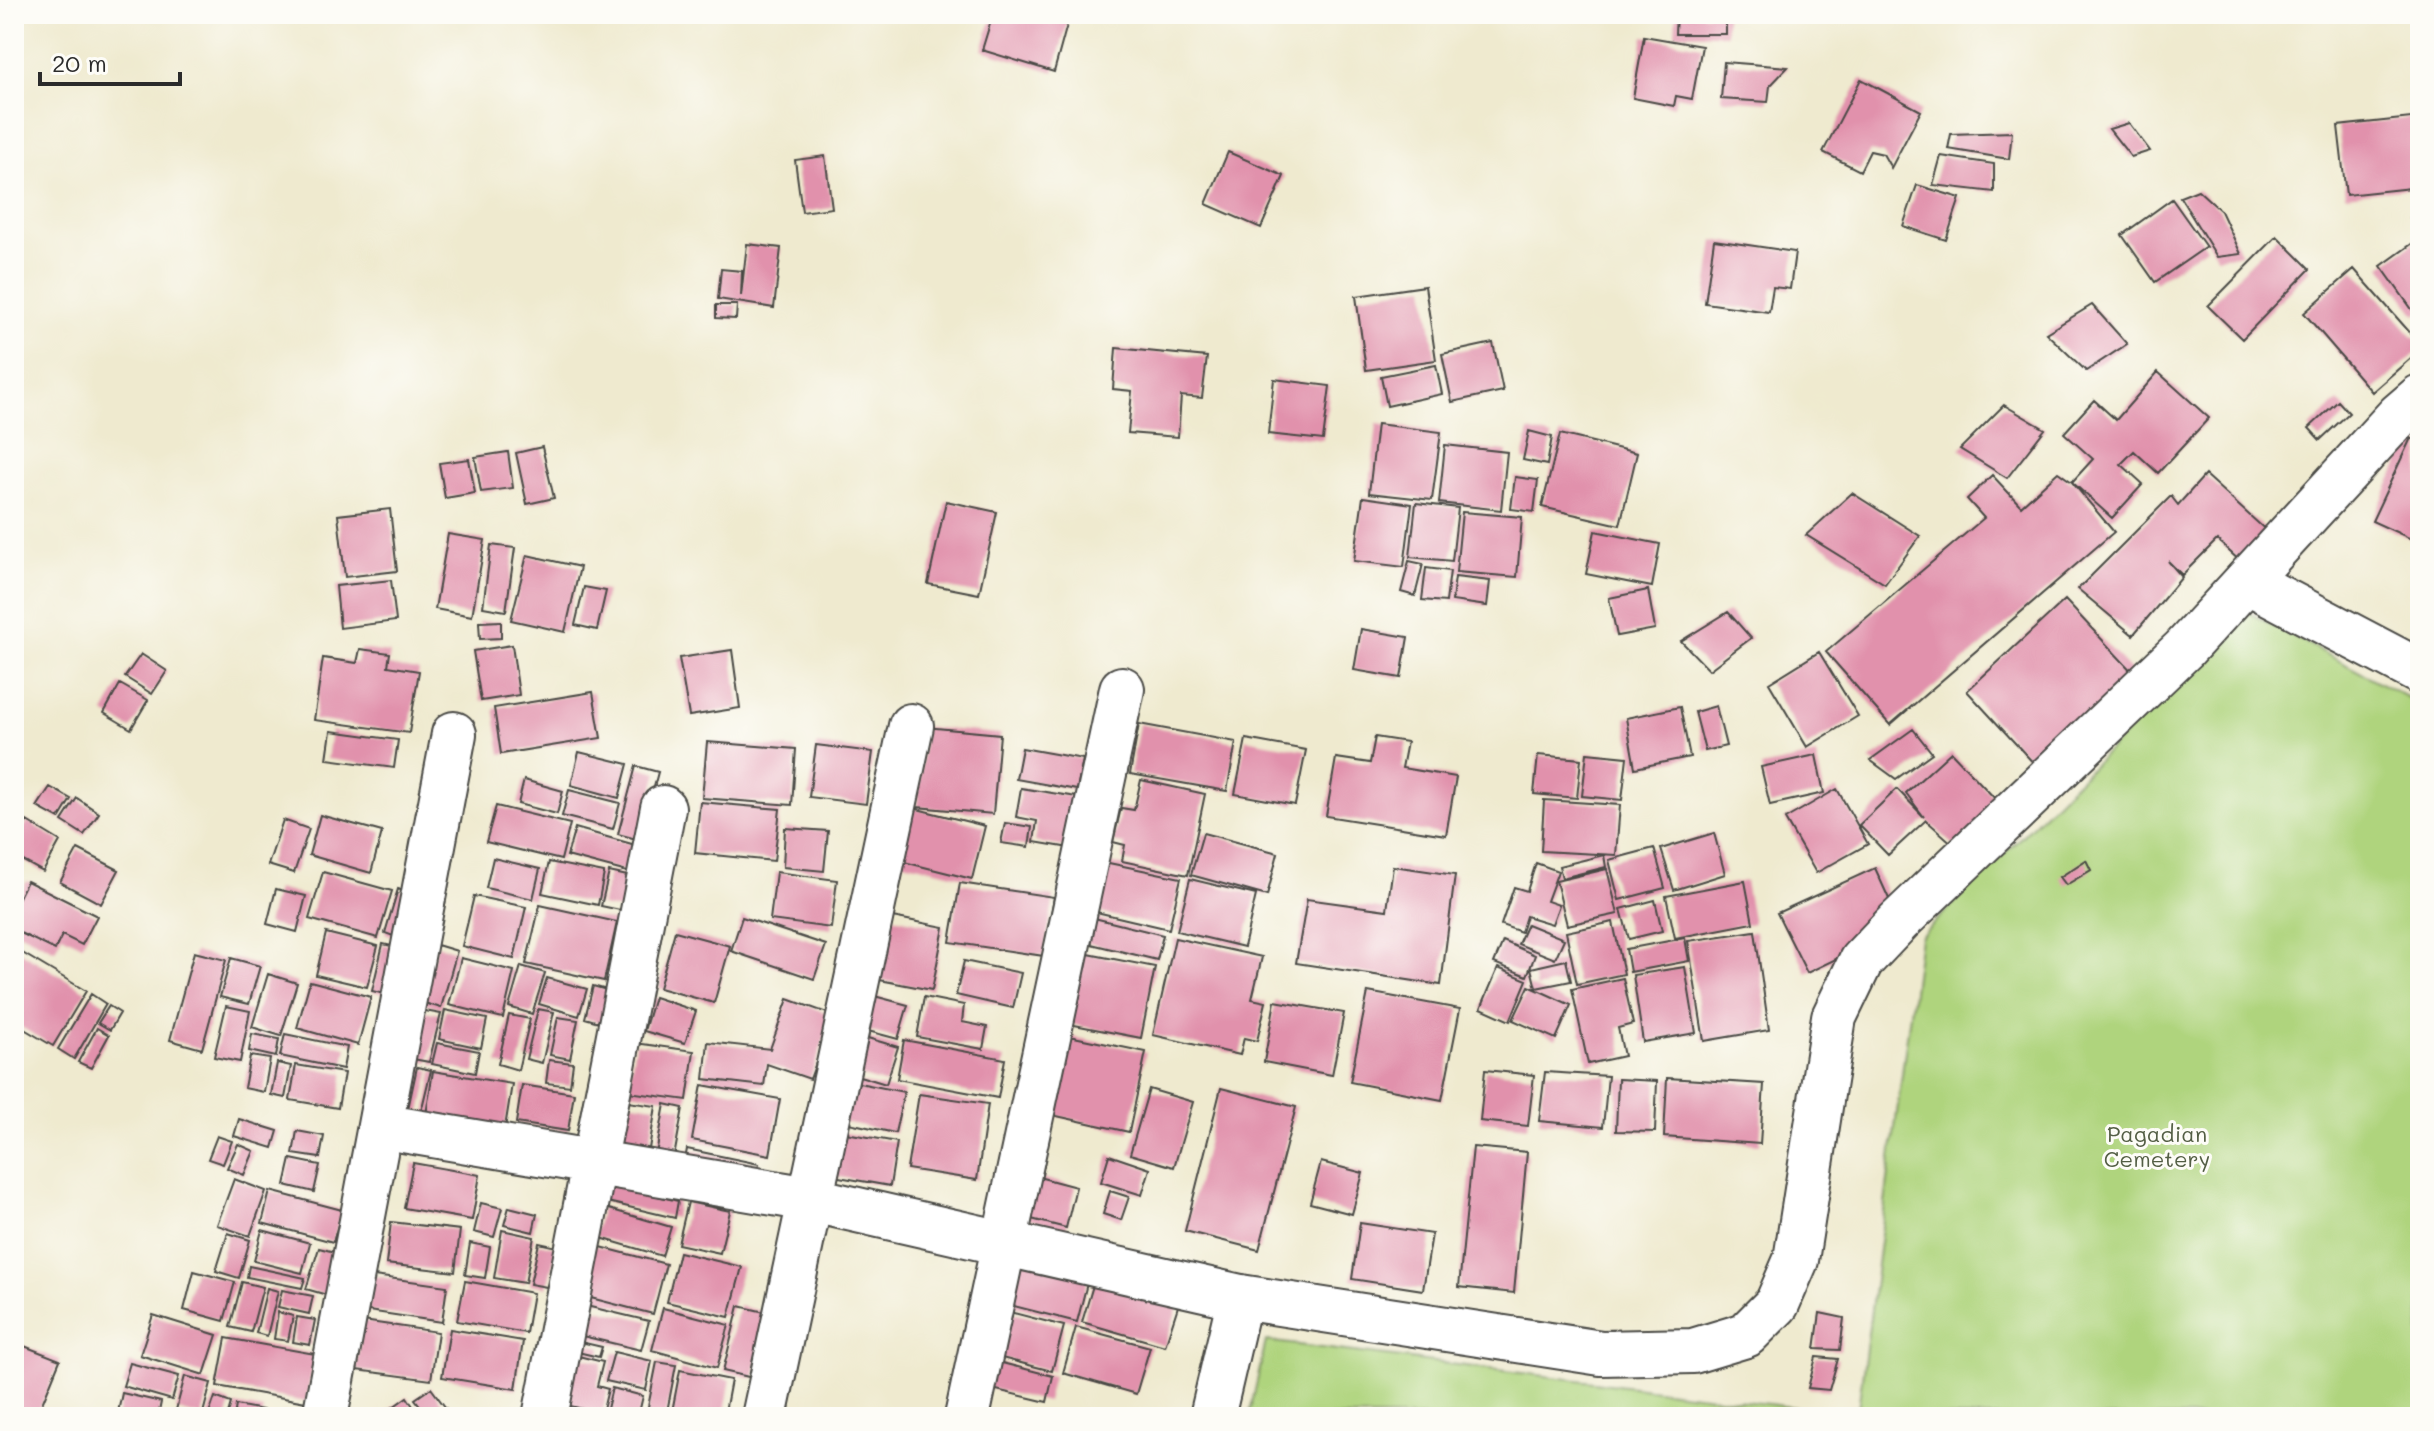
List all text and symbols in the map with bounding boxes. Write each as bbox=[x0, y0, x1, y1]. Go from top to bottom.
scale bar bbox=[40, 36, 180, 86]
text: 20 m bbox=[52, 47, 107, 78]
park label: Pagadian Cemetery bbox=[2104, 1119, 2210, 1173]

